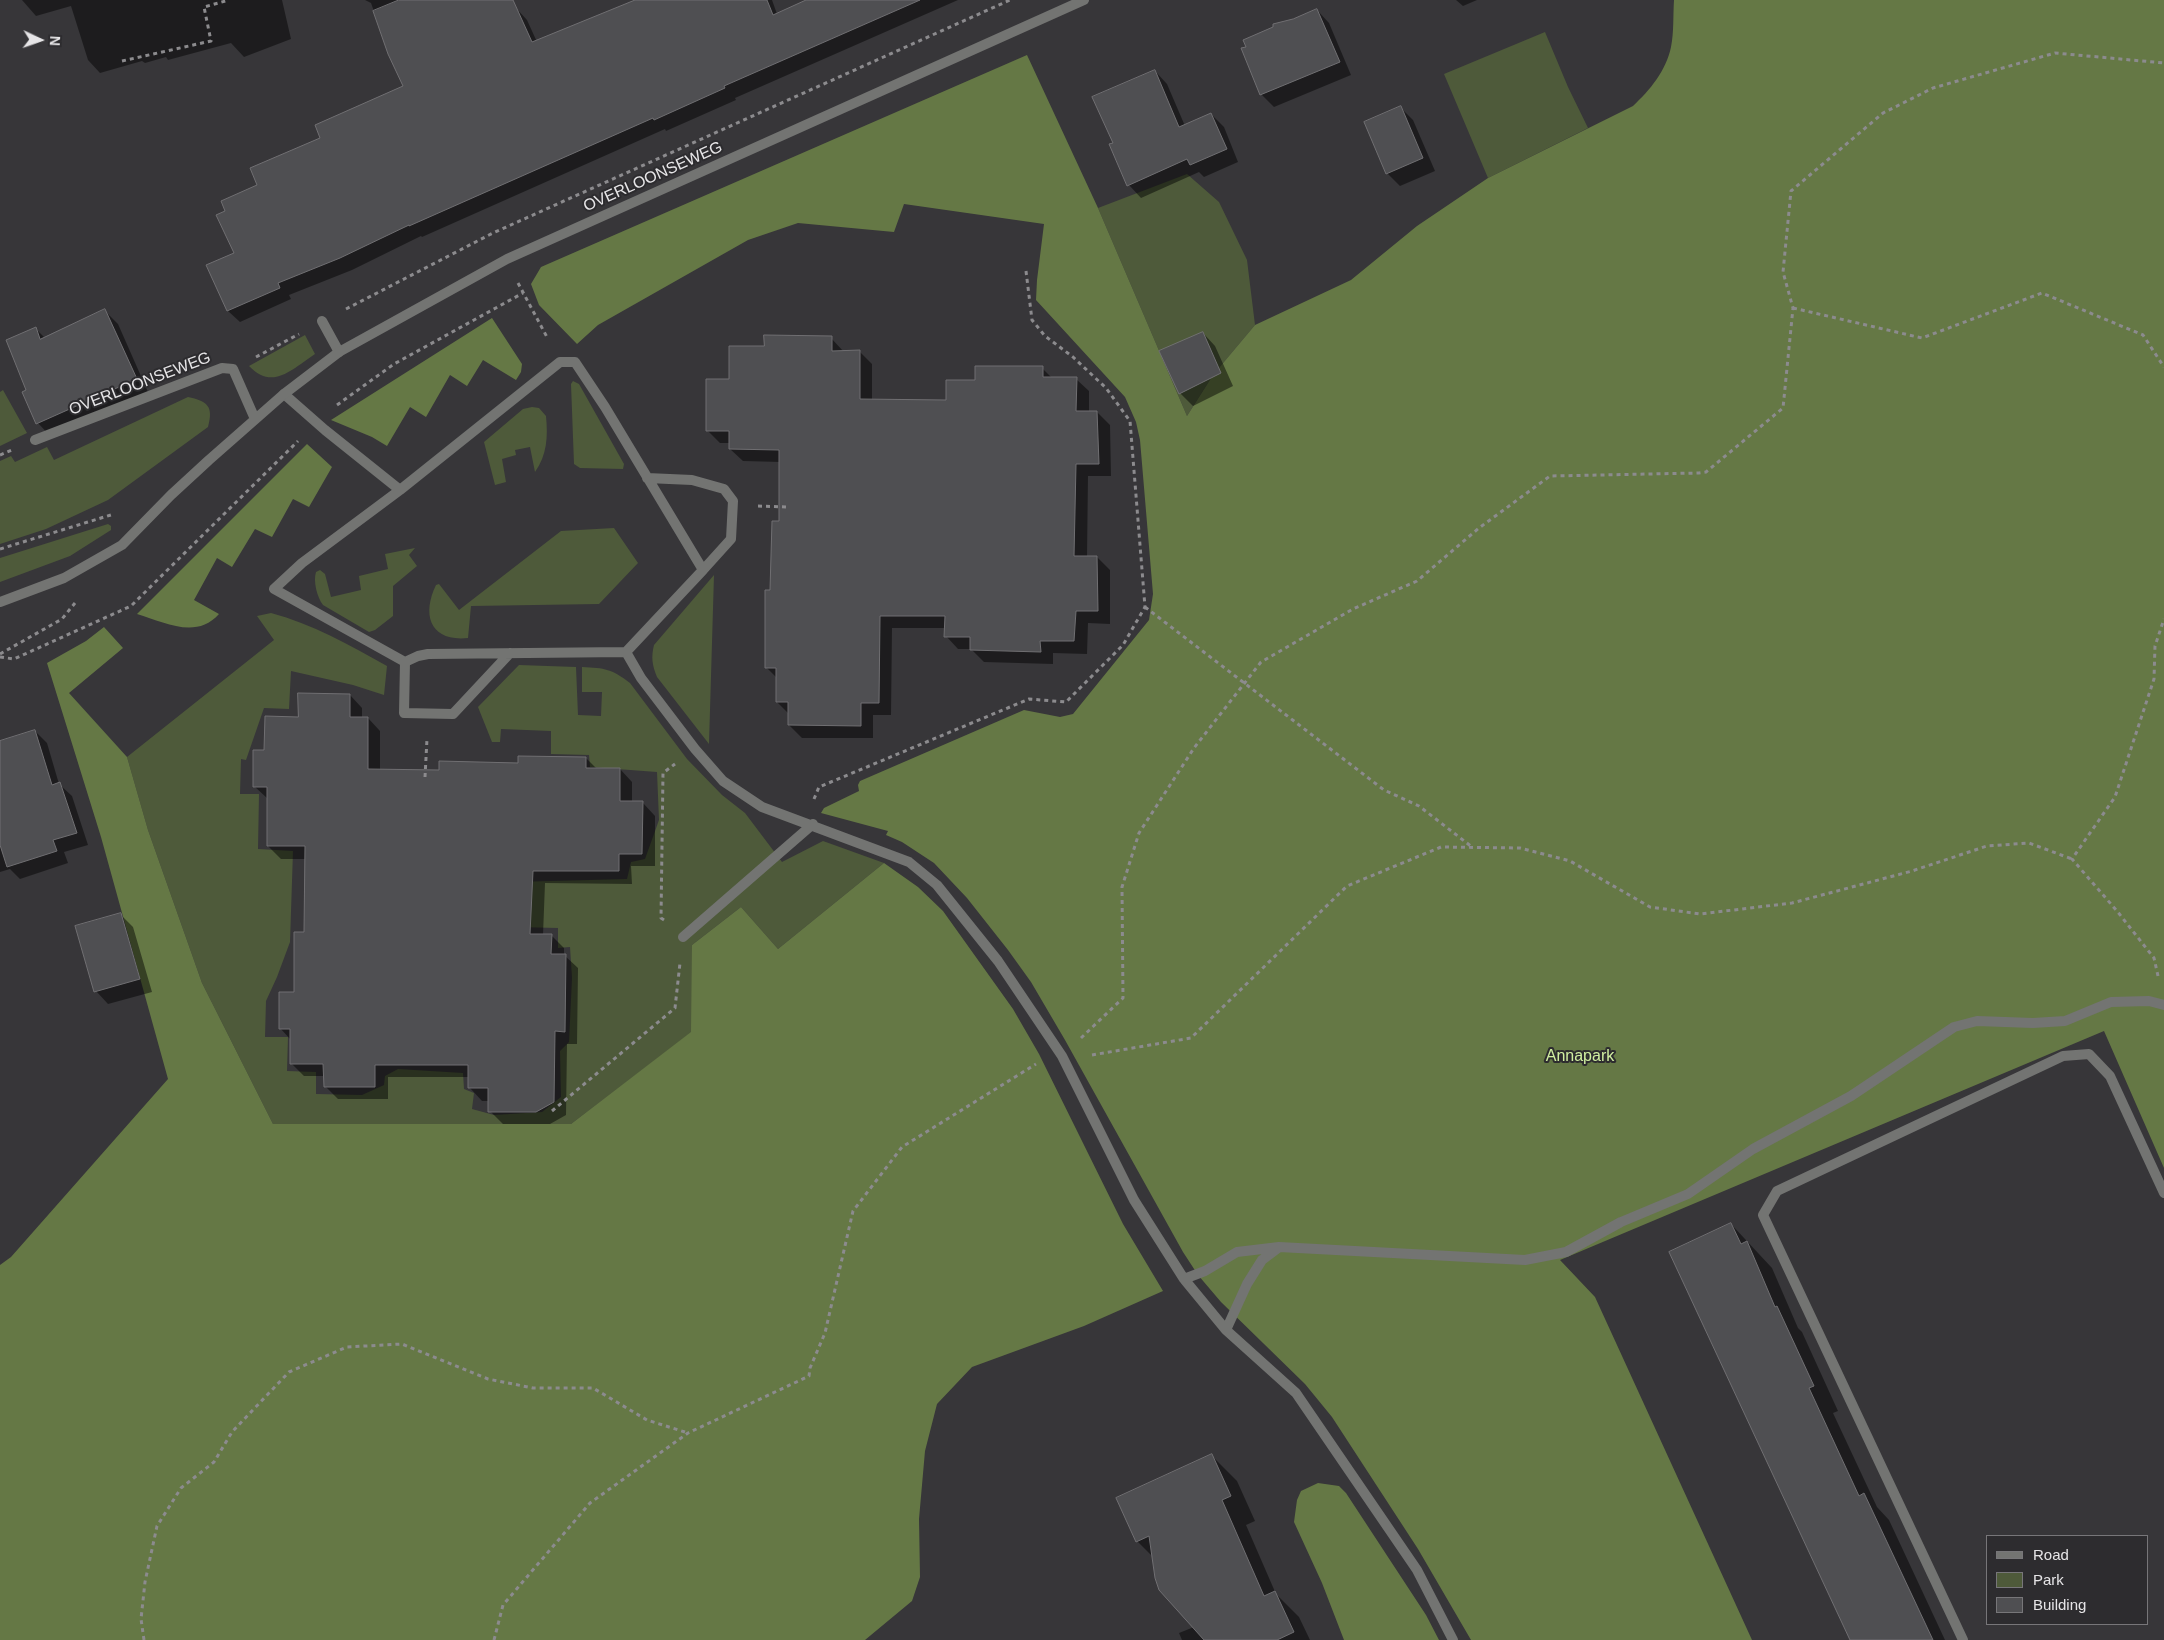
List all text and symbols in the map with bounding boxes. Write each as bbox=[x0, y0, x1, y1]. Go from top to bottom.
north arrow bbox=[15, 15, 65, 65]
text: N bbox=[47, 35, 63, 46]
street label: OVERLOONSEWEG bbox=[580, 138, 726, 216]
street label: OVERLOONSEWEG bbox=[66, 348, 214, 420]
park label: Annapark bbox=[1546, 1047, 1614, 1067]
legend bbox=[1986, 1535, 2149, 1625]
text: Road bbox=[2033, 1546, 2069, 1563]
text: Park bbox=[2033, 1571, 2064, 1588]
text: Building bbox=[2033, 1596, 2086, 1613]

